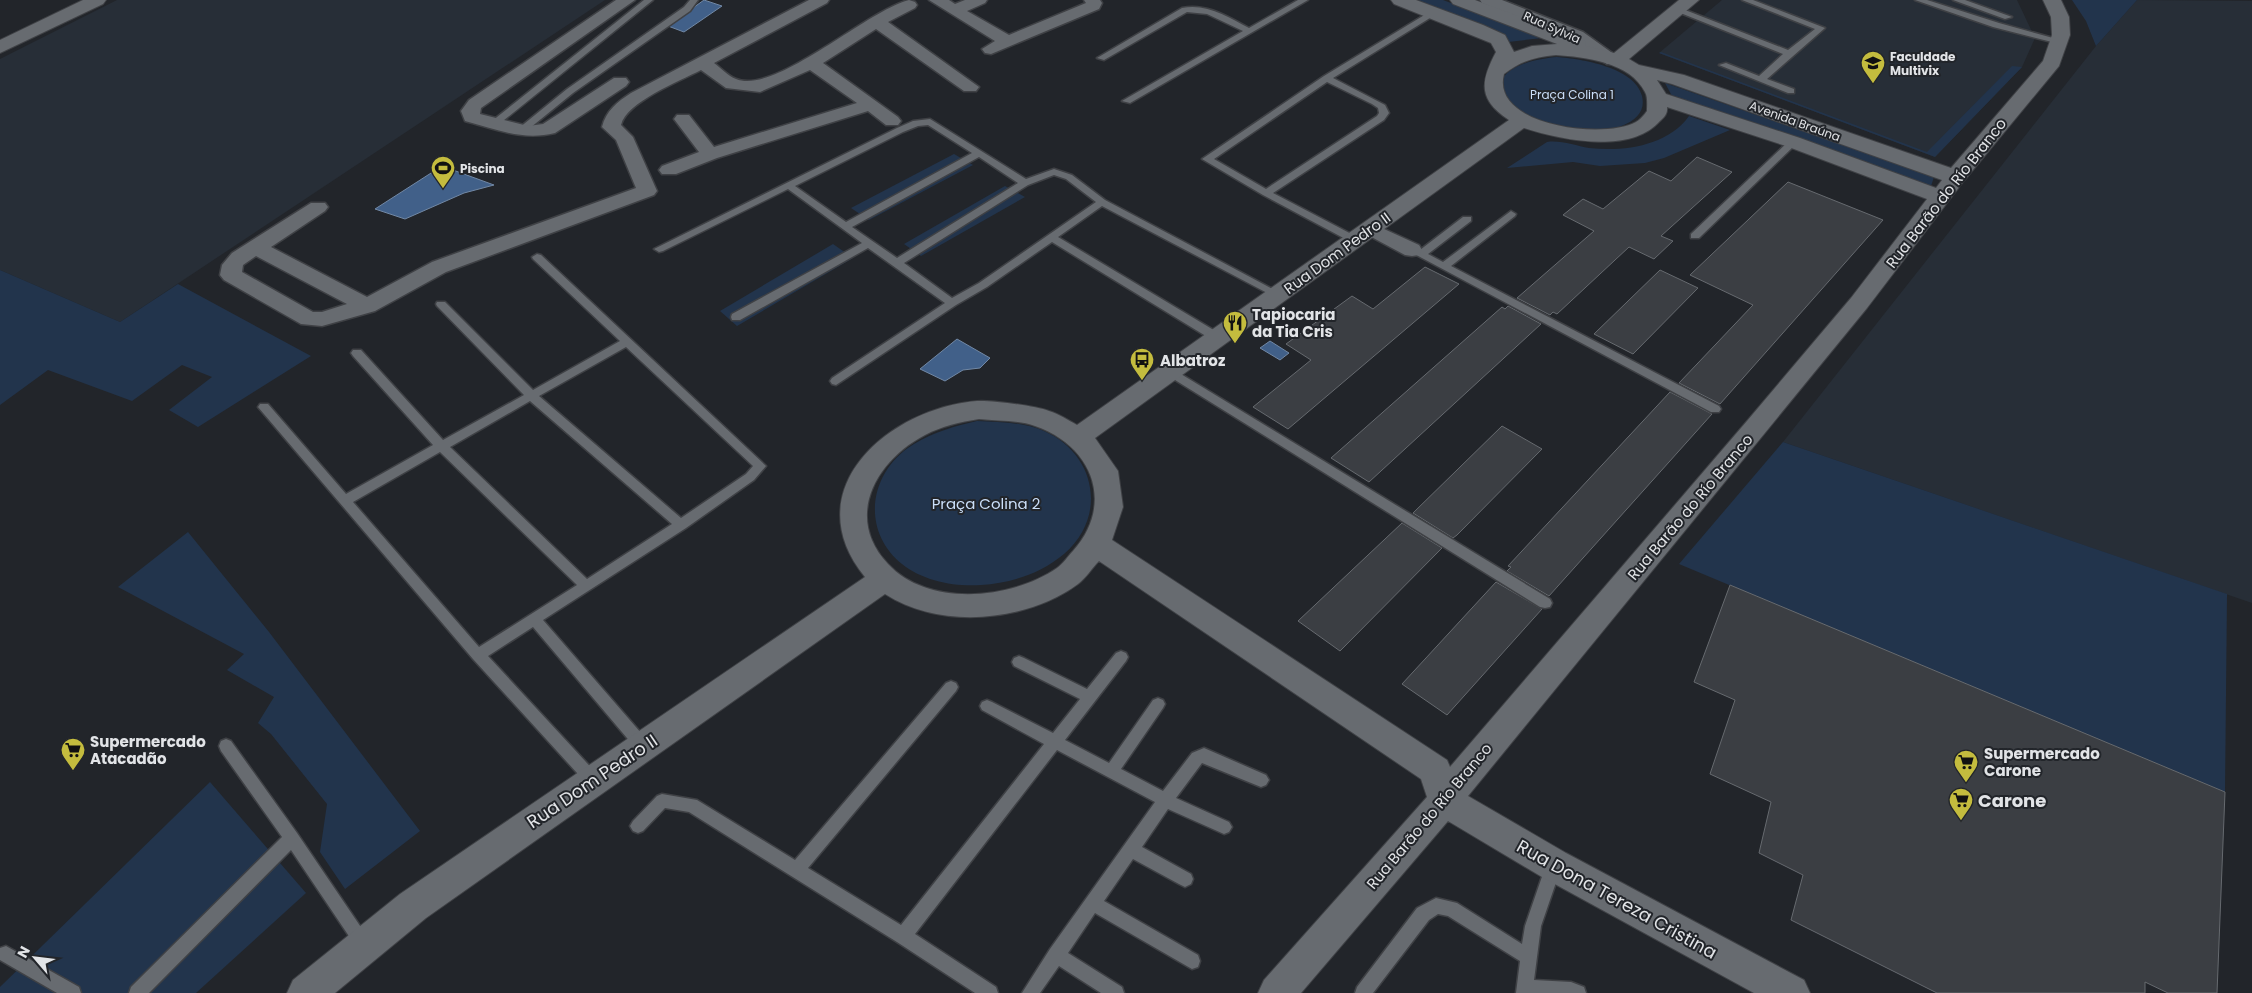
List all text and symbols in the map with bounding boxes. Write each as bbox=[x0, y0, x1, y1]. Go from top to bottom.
street label: Rua Sylvia bbox=[1521, 7, 1583, 47]
place label: Faculdade Multivix bbox=[1890, 48, 1956, 79]
school or university icon: Faculdade Multivix bbox=[1860, 50, 1886, 84]
park label: Praça Colina 1 bbox=[1530, 86, 1614, 103]
street label: Avenida Braúna bbox=[1747, 97, 1843, 145]
street label: Rua Barão do Río Branco bbox=[1881, 114, 2011, 272]
sports icon: Piscina bbox=[430, 155, 456, 189]
place label: Piscina bbox=[460, 160, 505, 177]
street label: Rua Dom Pedro II bbox=[1279, 207, 1395, 299]
place label: Tapiocaria da Tia Cris bbox=[1252, 304, 1336, 342]
restaurant icon: Tapiocaria da Tia Cris bbox=[1222, 310, 1248, 344]
bus stop icon: Albatroz bbox=[1129, 347, 1155, 381]
place label: Albatroz bbox=[1160, 350, 1225, 371]
street label: Rua Barão do Río Branco bbox=[1623, 429, 1757, 585]
park label: Praça Colina 2 bbox=[932, 493, 1040, 514]
street label: Rua Dom Pedro II bbox=[522, 728, 662, 834]
place label: Supermercado Atacadão bbox=[90, 731, 206, 769]
supermarket icon: Supermercado Atacadão bbox=[60, 737, 86, 771]
street label: Rua Barão do Río Branco bbox=[1362, 738, 1496, 894]
place label: Supermercado Carone bbox=[1984, 743, 2100, 781]
supermarket icon: Supermercado Carone bbox=[1953, 749, 1979, 783]
supermarket icon: Carone bbox=[1948, 787, 1974, 821]
place label: Carone bbox=[1978, 788, 2046, 813]
street label: Rua Dona Tereza Cristina bbox=[1512, 833, 1722, 965]
north arrow bbox=[10, 933, 60, 983]
text: N bbox=[12, 943, 35, 961]

